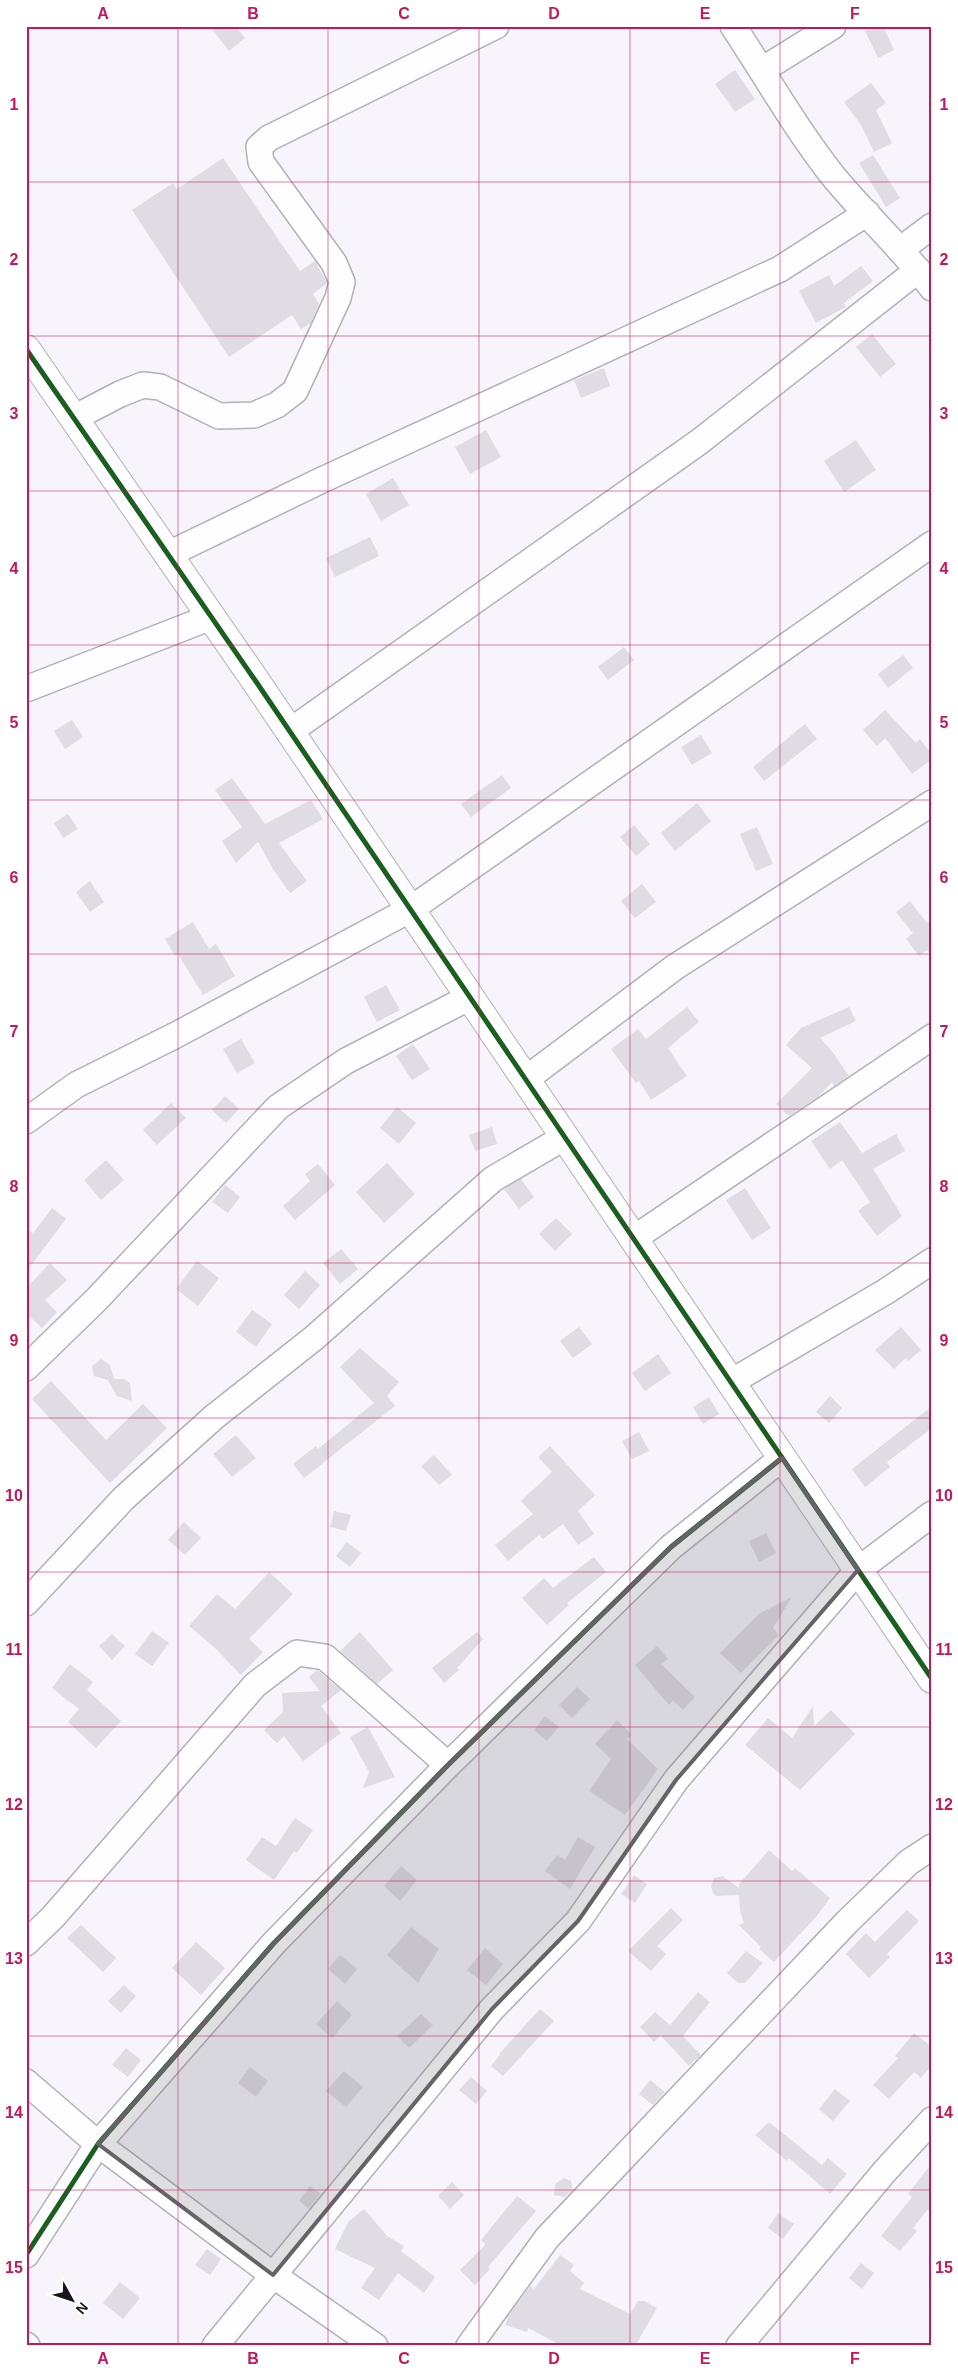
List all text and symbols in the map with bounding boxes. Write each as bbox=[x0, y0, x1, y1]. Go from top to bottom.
text: A bbox=[97, 5, 109, 22]
text: B bbox=[247, 5, 259, 22]
text: C bbox=[398, 5, 410, 22]
text: D bbox=[548, 5, 560, 22]
text: E bbox=[700, 5, 711, 22]
text: F bbox=[850, 5, 860, 22]
text: 1 bbox=[10, 96, 19, 113]
text: 1 bbox=[940, 96, 949, 113]
text: 2 bbox=[10, 251, 19, 268]
text: 2 bbox=[940, 251, 949, 268]
text: 3 bbox=[10, 405, 19, 422]
text: 3 bbox=[940, 405, 949, 422]
text: 4 bbox=[10, 560, 19, 577]
text: 4 bbox=[940, 560, 949, 577]
text: 5 bbox=[10, 714, 19, 731]
text: 5 bbox=[940, 714, 949, 731]
text: 6 bbox=[10, 869, 19, 886]
text: 6 bbox=[940, 869, 949, 886]
text: 7 bbox=[10, 1023, 19, 1040]
text: 7 bbox=[940, 1023, 949, 1040]
text: 8 bbox=[10, 1178, 19, 1195]
text: 8 bbox=[940, 1178, 949, 1195]
text: 9 bbox=[10, 1332, 19, 1349]
text: 9 bbox=[940, 1332, 949, 1349]
text: 10 bbox=[5, 1487, 23, 1504]
text: 10 bbox=[935, 1487, 953, 1504]
text: 11 bbox=[6, 1641, 23, 1658]
text: 11 bbox=[936, 1641, 953, 1658]
text: 12 bbox=[5, 1796, 23, 1813]
text: 12 bbox=[935, 1796, 953, 1813]
text: 13 bbox=[5, 1950, 23, 1967]
text: 13 bbox=[935, 1950, 953, 1967]
text: 14 bbox=[5, 2104, 23, 2121]
text: 14 bbox=[935, 2104, 953, 2121]
text: 15 bbox=[5, 2259, 23, 2276]
text: 15 bbox=[935, 2259, 953, 2276]
north arrow bbox=[48, 2274, 98, 2324]
text: N bbox=[73, 2299, 91, 2317]
text: A bbox=[97, 2350, 109, 2367]
text: B bbox=[247, 2350, 259, 2367]
text: C bbox=[398, 2350, 410, 2367]
text: D bbox=[548, 2350, 560, 2367]
text: E bbox=[700, 2350, 711, 2367]
text: F bbox=[850, 2350, 860, 2367]

